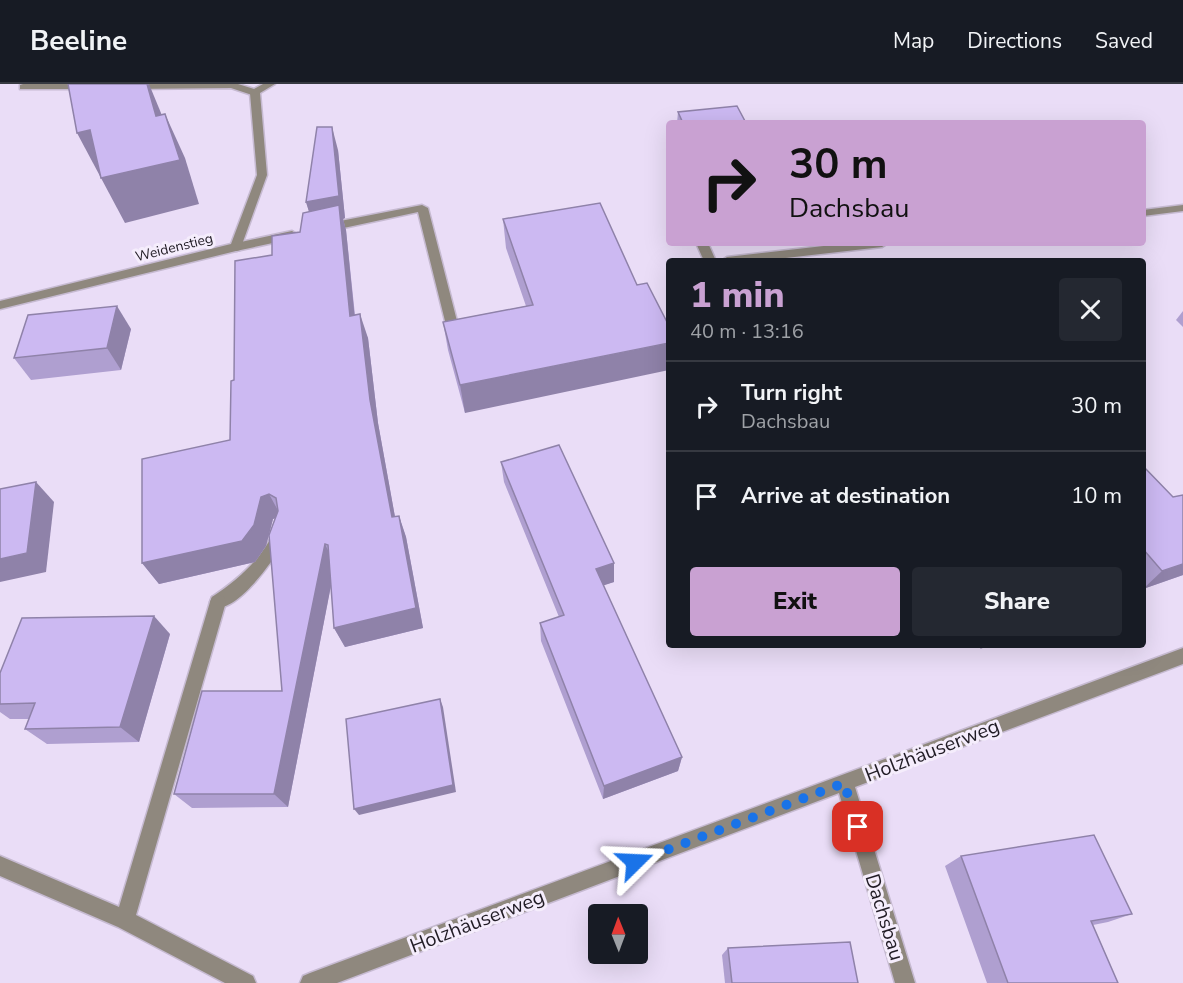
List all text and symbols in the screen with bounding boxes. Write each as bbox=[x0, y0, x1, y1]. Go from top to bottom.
text: Beeline bbox=[30, 22, 127, 60]
text: Map bbox=[893, 27, 934, 55]
text: Directions bbox=[967, 27, 1062, 55]
text: Saved bbox=[1095, 27, 1153, 55]
text: 30 m bbox=[789, 136, 888, 193]
icon: right bbox=[690, 144, 768, 222]
text: Dachsbau bbox=[789, 190, 909, 227]
street label: Weidenstieg bbox=[133, 229, 215, 266]
text: 1 min bbox=[690, 271, 785, 320]
button: close bbox=[1059, 278, 1122, 341]
text: 40 m · 13:16 bbox=[690, 318, 804, 345]
text: Turn right bbox=[741, 378, 842, 408]
icon: right bbox=[690, 390, 723, 423]
text: 30 m bbox=[1071, 391, 1122, 421]
text: Dachsbau bbox=[741, 408, 830, 435]
icon: arrive bbox=[690, 480, 723, 513]
text: Arrive at destination bbox=[741, 481, 950, 511]
text: 10 m bbox=[1071, 481, 1122, 511]
button: Exit bbox=[690, 567, 900, 636]
button: Share bbox=[912, 567, 1122, 636]
street label: Holzhäuserweg bbox=[861, 712, 1003, 788]
pin bbox=[832, 801, 883, 852]
icon: arrive bbox=[841, 810, 874, 843]
position arrow bbox=[603, 830, 667, 894]
street label: Dachsbau bbox=[859, 871, 910, 964]
street label: Holzhäuserweg bbox=[406, 883, 548, 959]
north arrow bbox=[588, 904, 648, 964]
map controls bbox=[588, 904, 648, 964]

